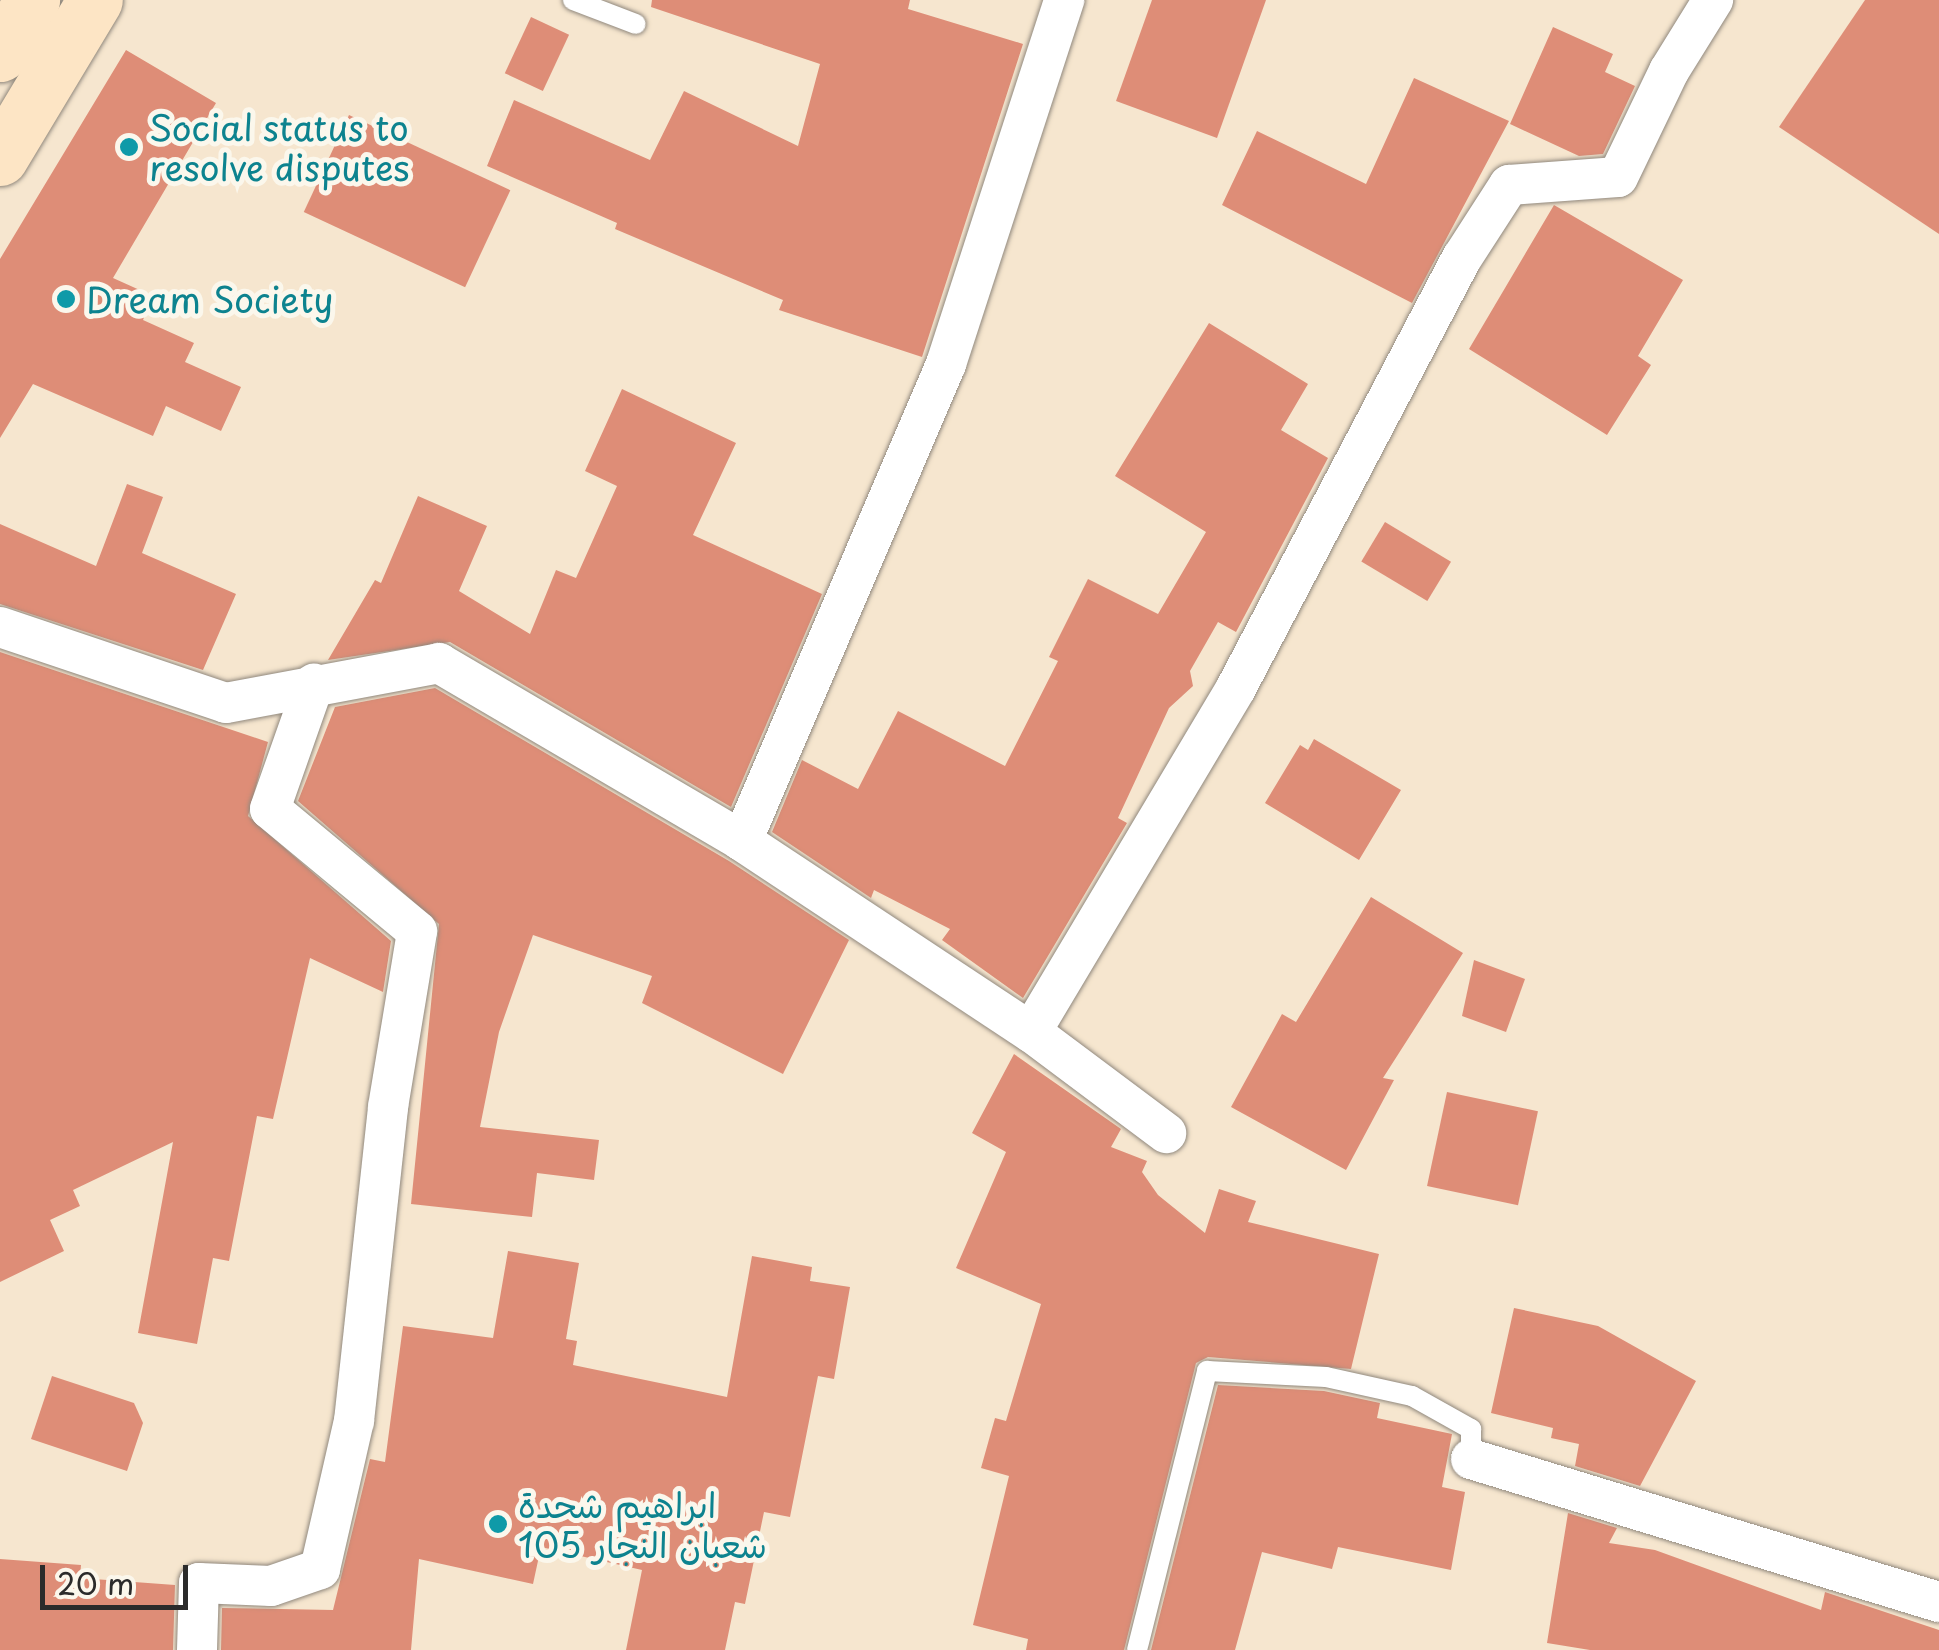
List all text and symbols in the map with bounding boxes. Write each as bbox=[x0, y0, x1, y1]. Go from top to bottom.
place label: Social status to resolve disputes bbox=[149, 106, 412, 188]
marker: Social status to resolve disputes bbox=[118, 136, 140, 158]
place label: Dream Society bbox=[86, 278, 335, 320]
marker: Dream Society bbox=[55, 288, 77, 310]
place label: ابراهيم شحدة شعبان النجار 105 bbox=[518, 1483, 767, 1565]
marker: ابراهيم شحدة شعبان النجار 105 bbox=[487, 1513, 509, 1535]
scale bar bbox=[45, 1545, 192, 1607]
text: 20 m bbox=[57, 1560, 134, 1605]

